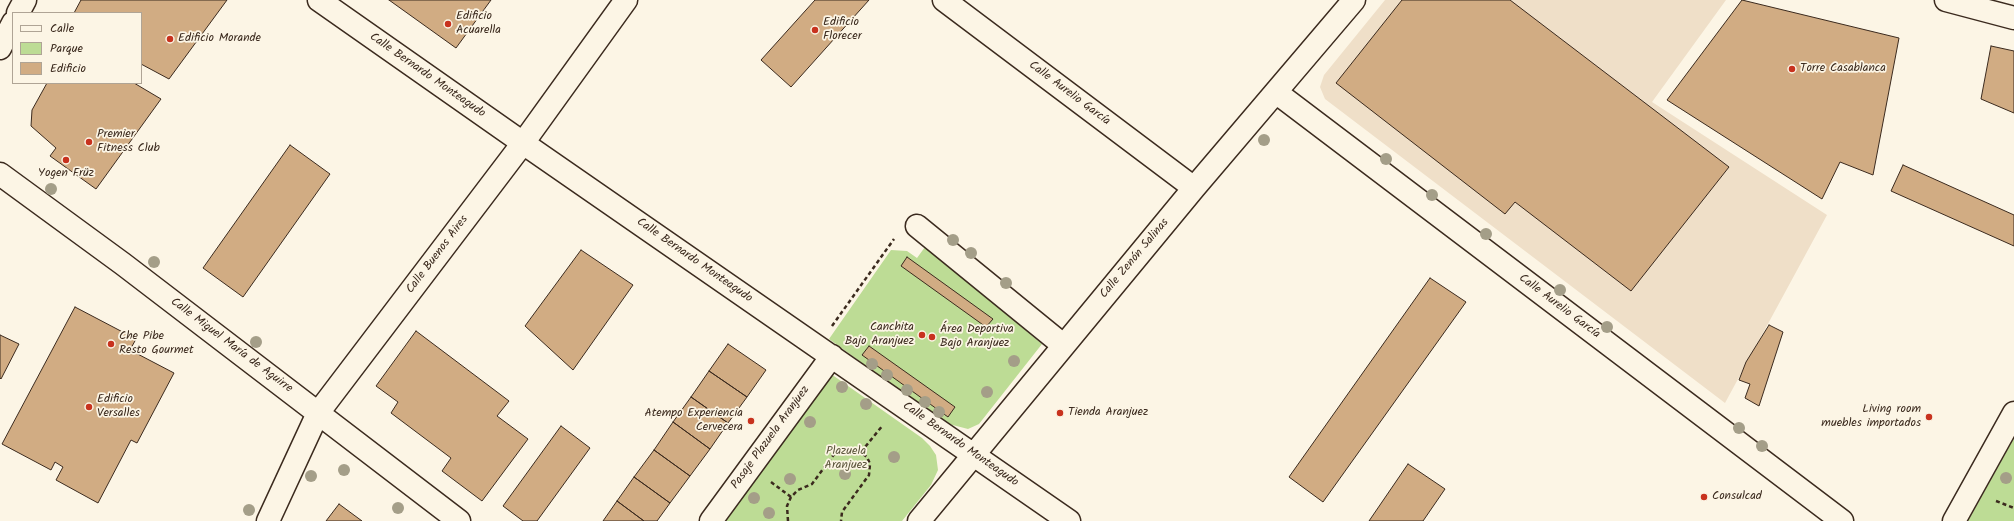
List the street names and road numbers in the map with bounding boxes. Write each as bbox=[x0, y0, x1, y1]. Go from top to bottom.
street label: Calle Bernardo Monteagudo bbox=[366, 31, 488, 121]
street label: Calle Aurelio García bbox=[1025, 59, 1113, 129]
street label: Calle Buenos Aires bbox=[404, 213, 472, 297]
street label: Calle Bernardo Monteagudo bbox=[633, 216, 755, 306]
street label: Calle Zenón Salinas bbox=[1097, 216, 1173, 302]
street label: Calle Aurelio García bbox=[1515, 272, 1603, 342]
street label: Calle Miguel María de Aguirre bbox=[167, 295, 295, 397]
street label: Pasaje Plazuela Aranjuez bbox=[729, 384, 813, 492]
street label: Calle Bernardo Monteagudo bbox=[899, 400, 1021, 490]

